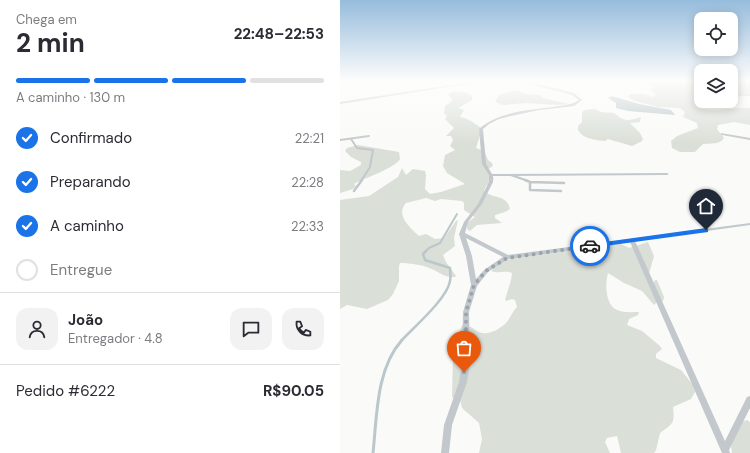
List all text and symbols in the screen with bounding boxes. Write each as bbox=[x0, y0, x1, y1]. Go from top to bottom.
text: Chega em bbox=[16, 11, 77, 28]
map controls bbox=[694, 12, 738, 108]
button: locate bbox=[694, 12, 738, 56]
text: 22:48–22:53 bbox=[234, 24, 324, 44]
text: 2 min bbox=[16, 26, 85, 60]
button: layers bbox=[694, 64, 738, 108]
text: A caminho · 130 m bbox=[16, 89, 125, 106]
icon: check bbox=[16, 127, 38, 149]
text: Confirmado bbox=[50, 128, 132, 148]
text: 22:21 bbox=[295, 130, 324, 147]
icon: check bbox=[16, 171, 38, 193]
text: Preparando bbox=[50, 172, 131, 192]
text: 22:28 bbox=[291, 174, 324, 191]
pin bbox=[689, 189, 723, 230]
icon: home bbox=[695, 195, 717, 217]
icon: check bbox=[16, 215, 38, 237]
text: A caminho bbox=[50, 216, 124, 236]
text: 22:33 bbox=[291, 218, 324, 235]
courier bbox=[570, 226, 610, 266]
icon: car bbox=[579, 235, 601, 257]
text: Entregue bbox=[50, 260, 112, 280]
button: person bbox=[16, 308, 58, 350]
button: chat bbox=[230, 308, 272, 350]
button: phone bbox=[282, 308, 324, 350]
text: João bbox=[68, 310, 103, 330]
text: Entregador · 4.8 bbox=[68, 330, 163, 347]
pin bbox=[447, 331, 481, 372]
icon: bag bbox=[453, 337, 475, 359]
text: Pedido #6222 bbox=[16, 381, 115, 401]
text: R$90.05 bbox=[263, 381, 324, 401]

